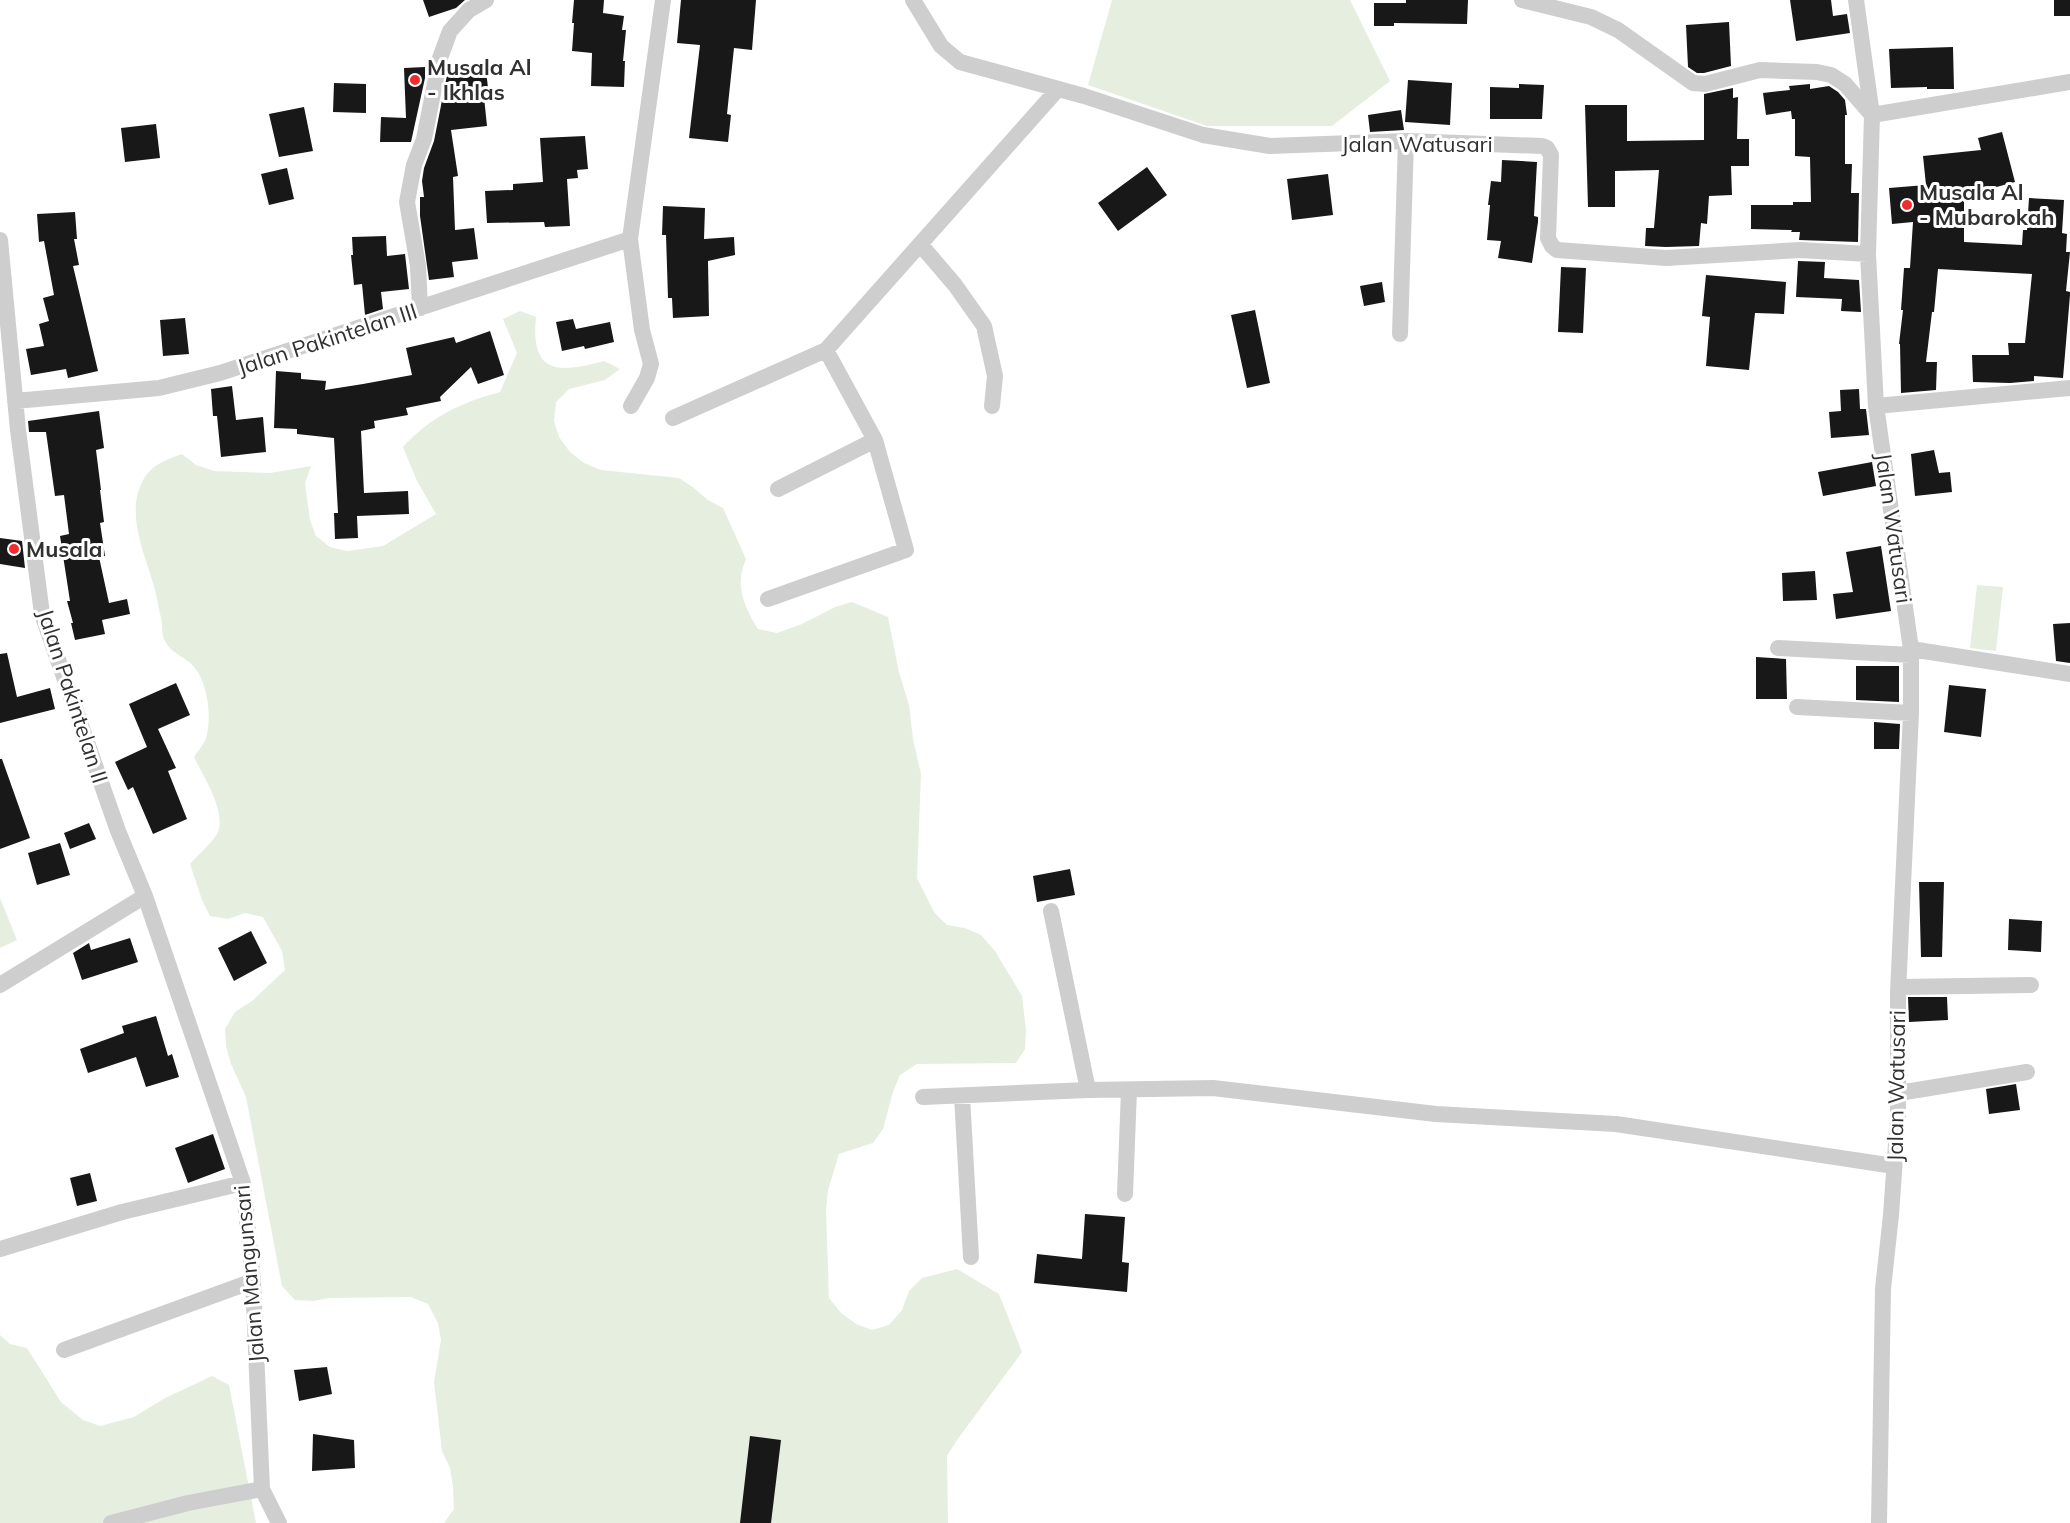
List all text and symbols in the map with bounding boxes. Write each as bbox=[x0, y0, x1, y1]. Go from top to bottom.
place label: Musala Al - Ikhlas bbox=[427, 53, 532, 106]
marker: Musala Al - Ikhlas bbox=[408, 73, 422, 87]
street label: Jalan Watusari bbox=[1341, 130, 1493, 158]
place label: Musala Al - Mubarokah bbox=[1919, 178, 2055, 231]
marker: Musala Al - Mubarokah bbox=[1900, 198, 1914, 212]
street label: Jalan Pakintelan III bbox=[233, 297, 421, 381]
street label: Jalan Watusari bbox=[1870, 451, 1918, 605]
place label: Musala bbox=[26, 535, 102, 563]
marker: Musala bbox=[7, 542, 21, 556]
street label: Jalan Pakintelan II bbox=[32, 605, 114, 787]
street label: Jalan Watusari bbox=[1881, 1010, 1911, 1162]
street label: Jalan Mangunsari bbox=[227, 1184, 271, 1364]

